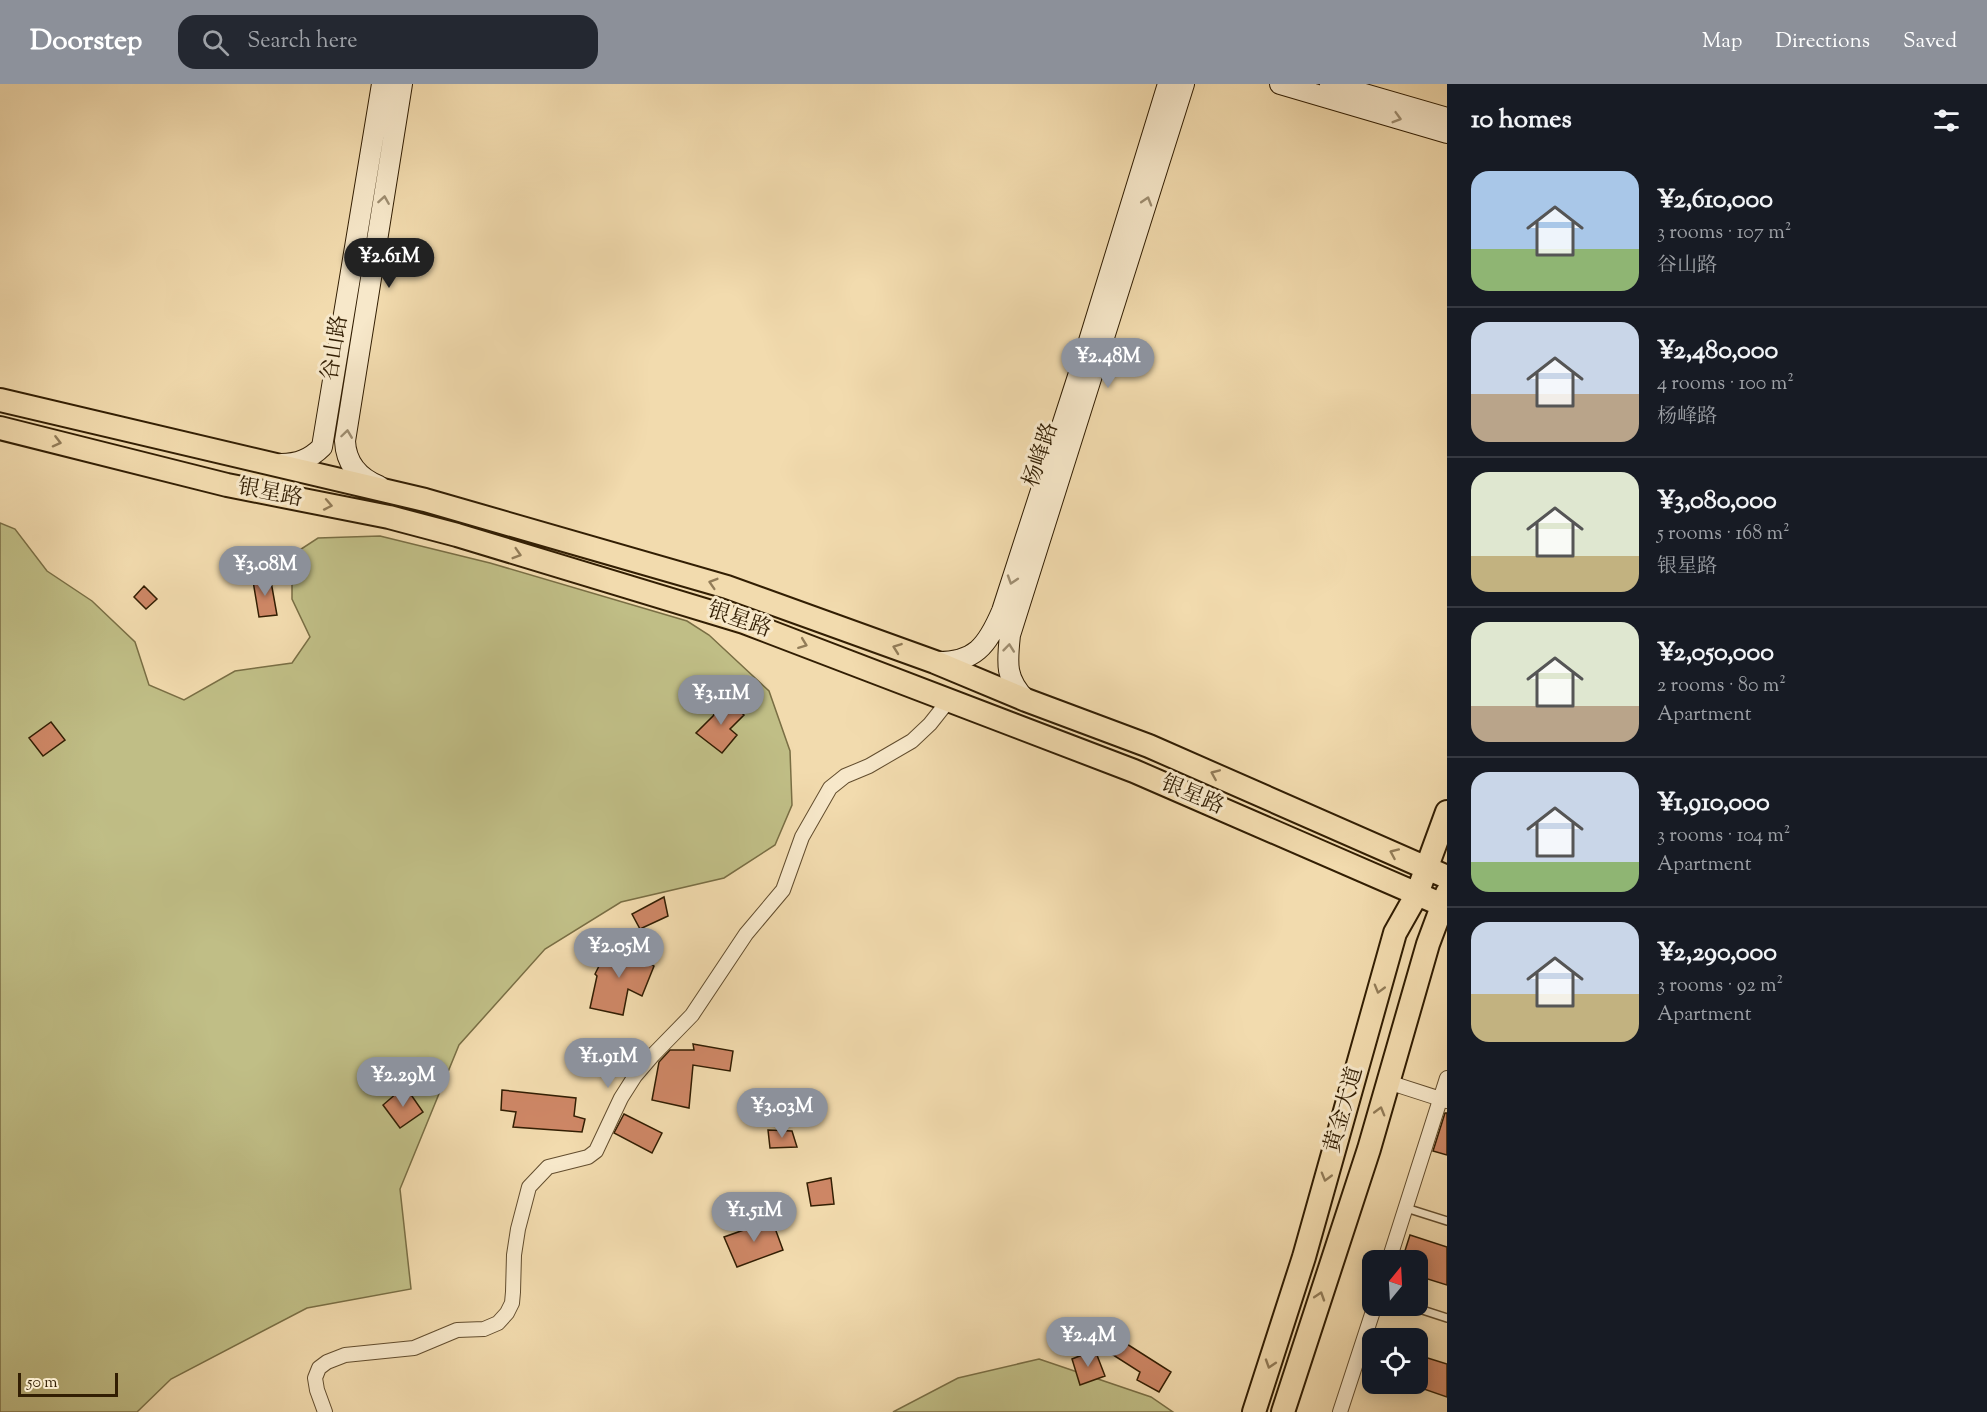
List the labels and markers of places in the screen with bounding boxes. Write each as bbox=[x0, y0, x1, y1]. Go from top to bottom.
pin: ¥2.61M bbox=[340, 238, 438, 289]
pin: ¥2.48M bbox=[1059, 338, 1157, 389]
pin: ¥3.08M bbox=[216, 546, 314, 597]
pin: ¥3.11M bbox=[672, 675, 770, 726]
pin: ¥2.05M bbox=[570, 928, 668, 979]
pin: ¥1.91M bbox=[559, 1038, 657, 1089]
pin: ¥2.29M bbox=[354, 1057, 452, 1108]
pin: ¥3.03M bbox=[733, 1088, 831, 1139]
pin: ¥1.51M bbox=[705, 1192, 803, 1243]
pin: ¥2.4M bbox=[1046, 1317, 1130, 1368]

